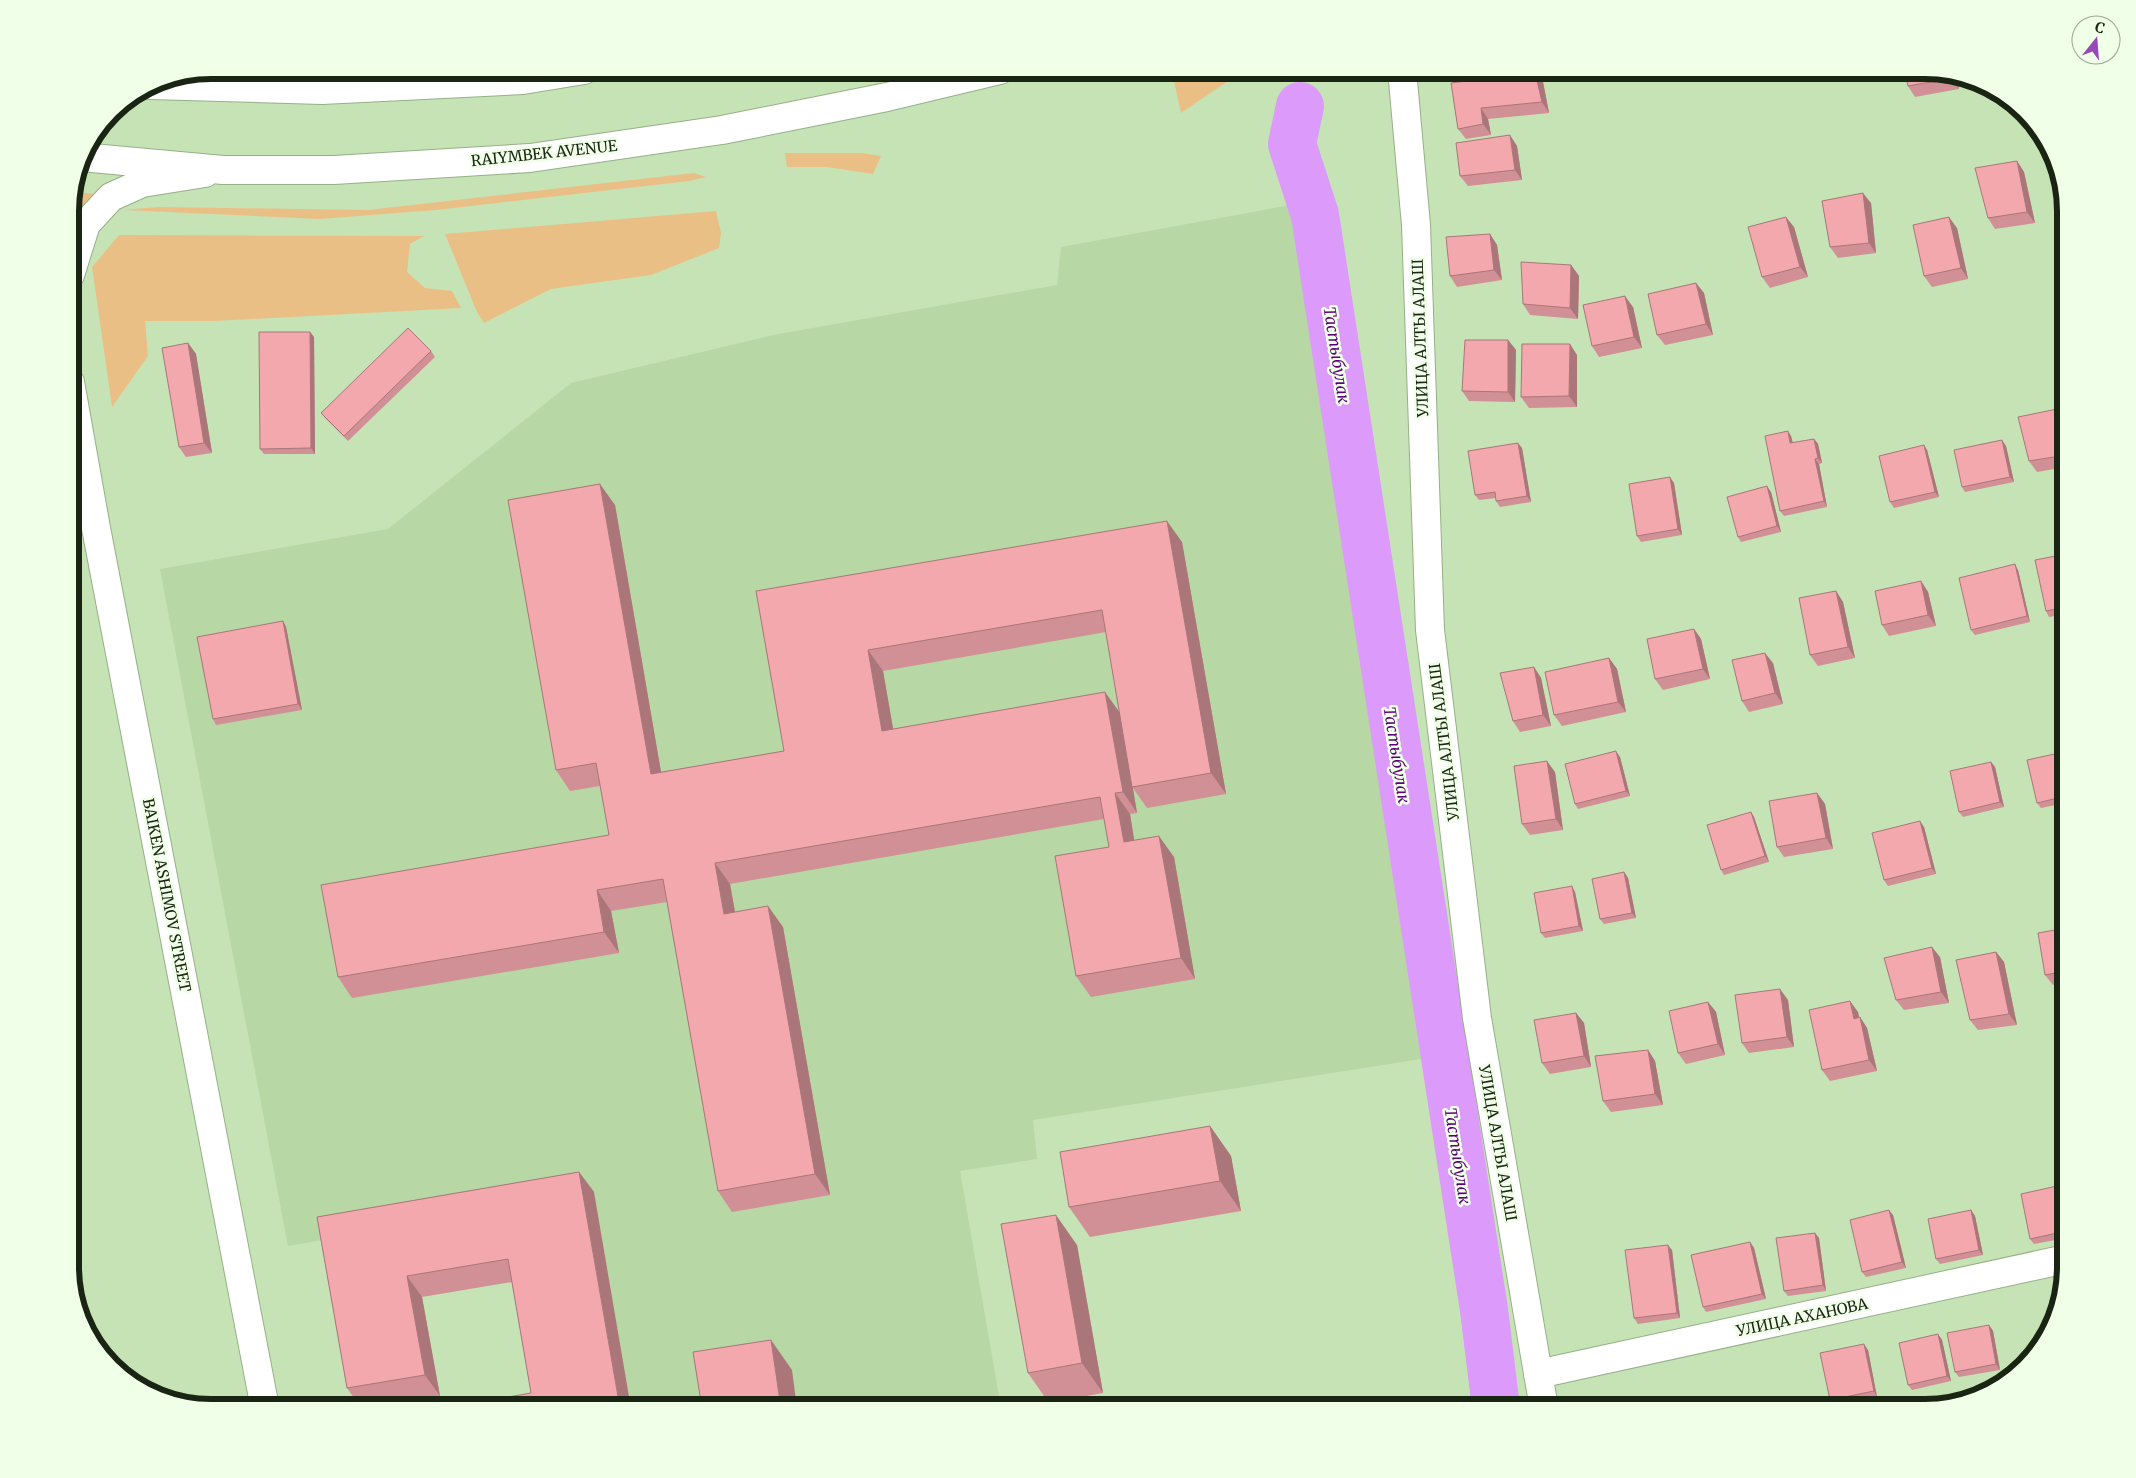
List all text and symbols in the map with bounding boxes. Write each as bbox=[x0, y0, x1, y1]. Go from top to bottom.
north arrow bbox=[2071, 15, 2121, 65]
text: С bbox=[2093, 18, 2107, 38]
street label: RAIYMBEK AVENUE bbox=[470, 136, 619, 170]
street label: УЛИЦА АЛТЫ АЛАШ bbox=[1408, 258, 1432, 418]
water label: Тастыбулак bbox=[1320, 305, 1355, 405]
street label: УЛИЦА АЛТЫ АЛАШ bbox=[1425, 662, 1463, 823]
water label: Тастыбулак bbox=[1380, 705, 1415, 805]
street label: BAIKEN ASHIMOV STREET bbox=[139, 797, 195, 994]
street label: УЛИЦА АЛТЫ АЛАШ bbox=[1475, 1062, 1521, 1223]
water label: Тастыбулак bbox=[1441, 1106, 1476, 1206]
street label: УЛИЦА АХАНОВА bbox=[1734, 1294, 1870, 1340]

